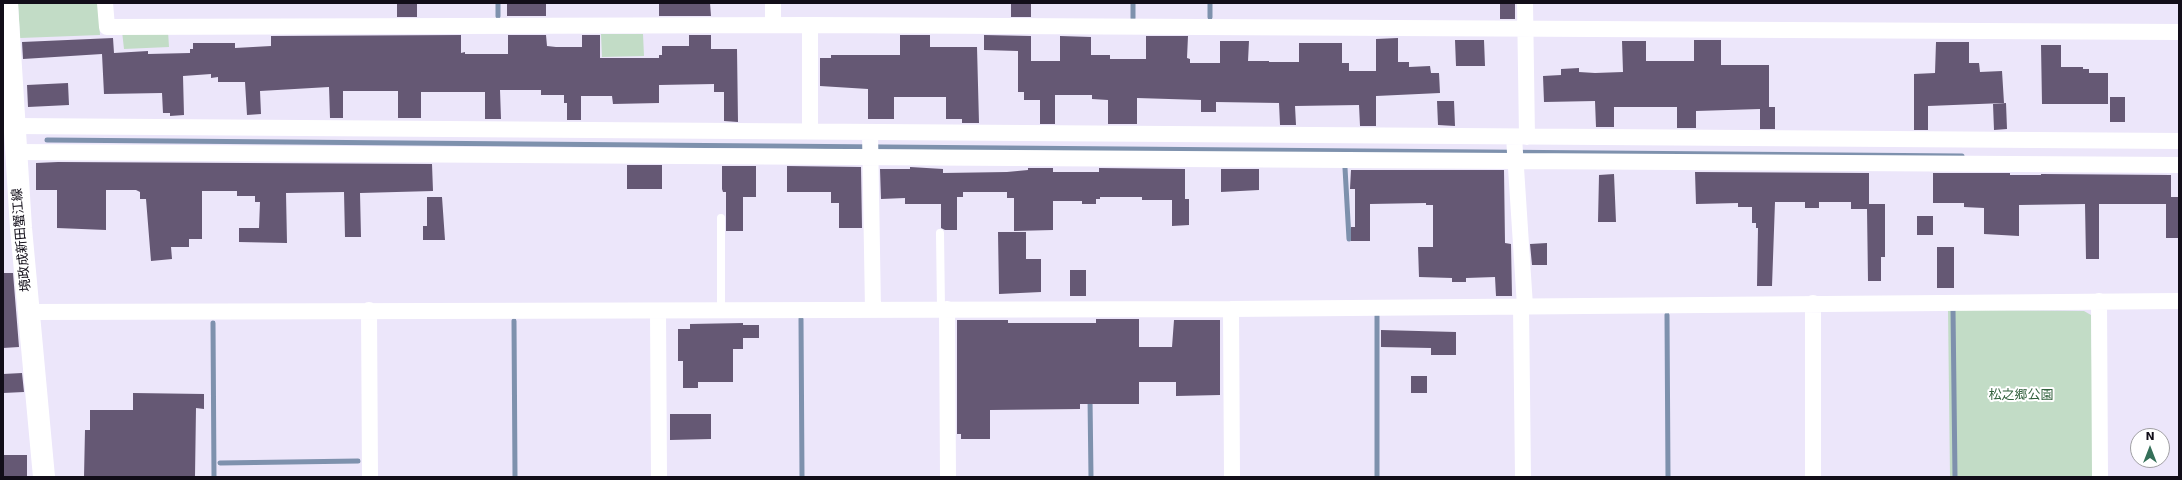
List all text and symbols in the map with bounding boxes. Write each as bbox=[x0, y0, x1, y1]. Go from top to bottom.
street label: 境政成新田蟹江線 bbox=[10, 188, 34, 292]
park label: 松之郷公園 bbox=[1989, 388, 2053, 404]
north arrow bbox=[2130, 428, 2170, 468]
text: N bbox=[2145, 430, 2155, 443]

